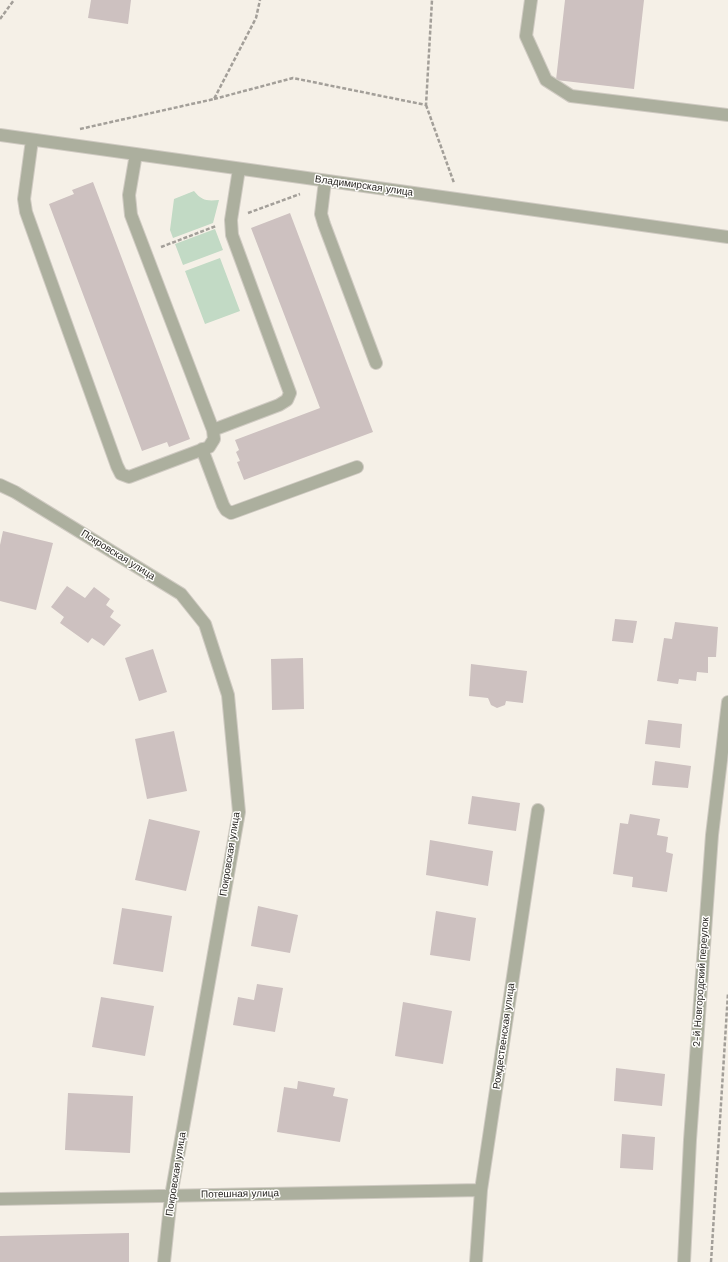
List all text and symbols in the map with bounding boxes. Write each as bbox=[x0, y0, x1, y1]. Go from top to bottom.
street label: Владимирская улица bbox=[314, 173, 414, 199]
street label: Покровская улица bbox=[79, 527, 157, 583]
street label: Покровская улица bbox=[217, 811, 243, 897]
street label: 2-й Новгородский переулок bbox=[690, 917, 712, 1047]
street label: Рождественская улица bbox=[491, 982, 517, 1090]
street label: Покровская улица bbox=[163, 1131, 189, 1217]
street label: Потешная улица bbox=[201, 1187, 279, 1201]

